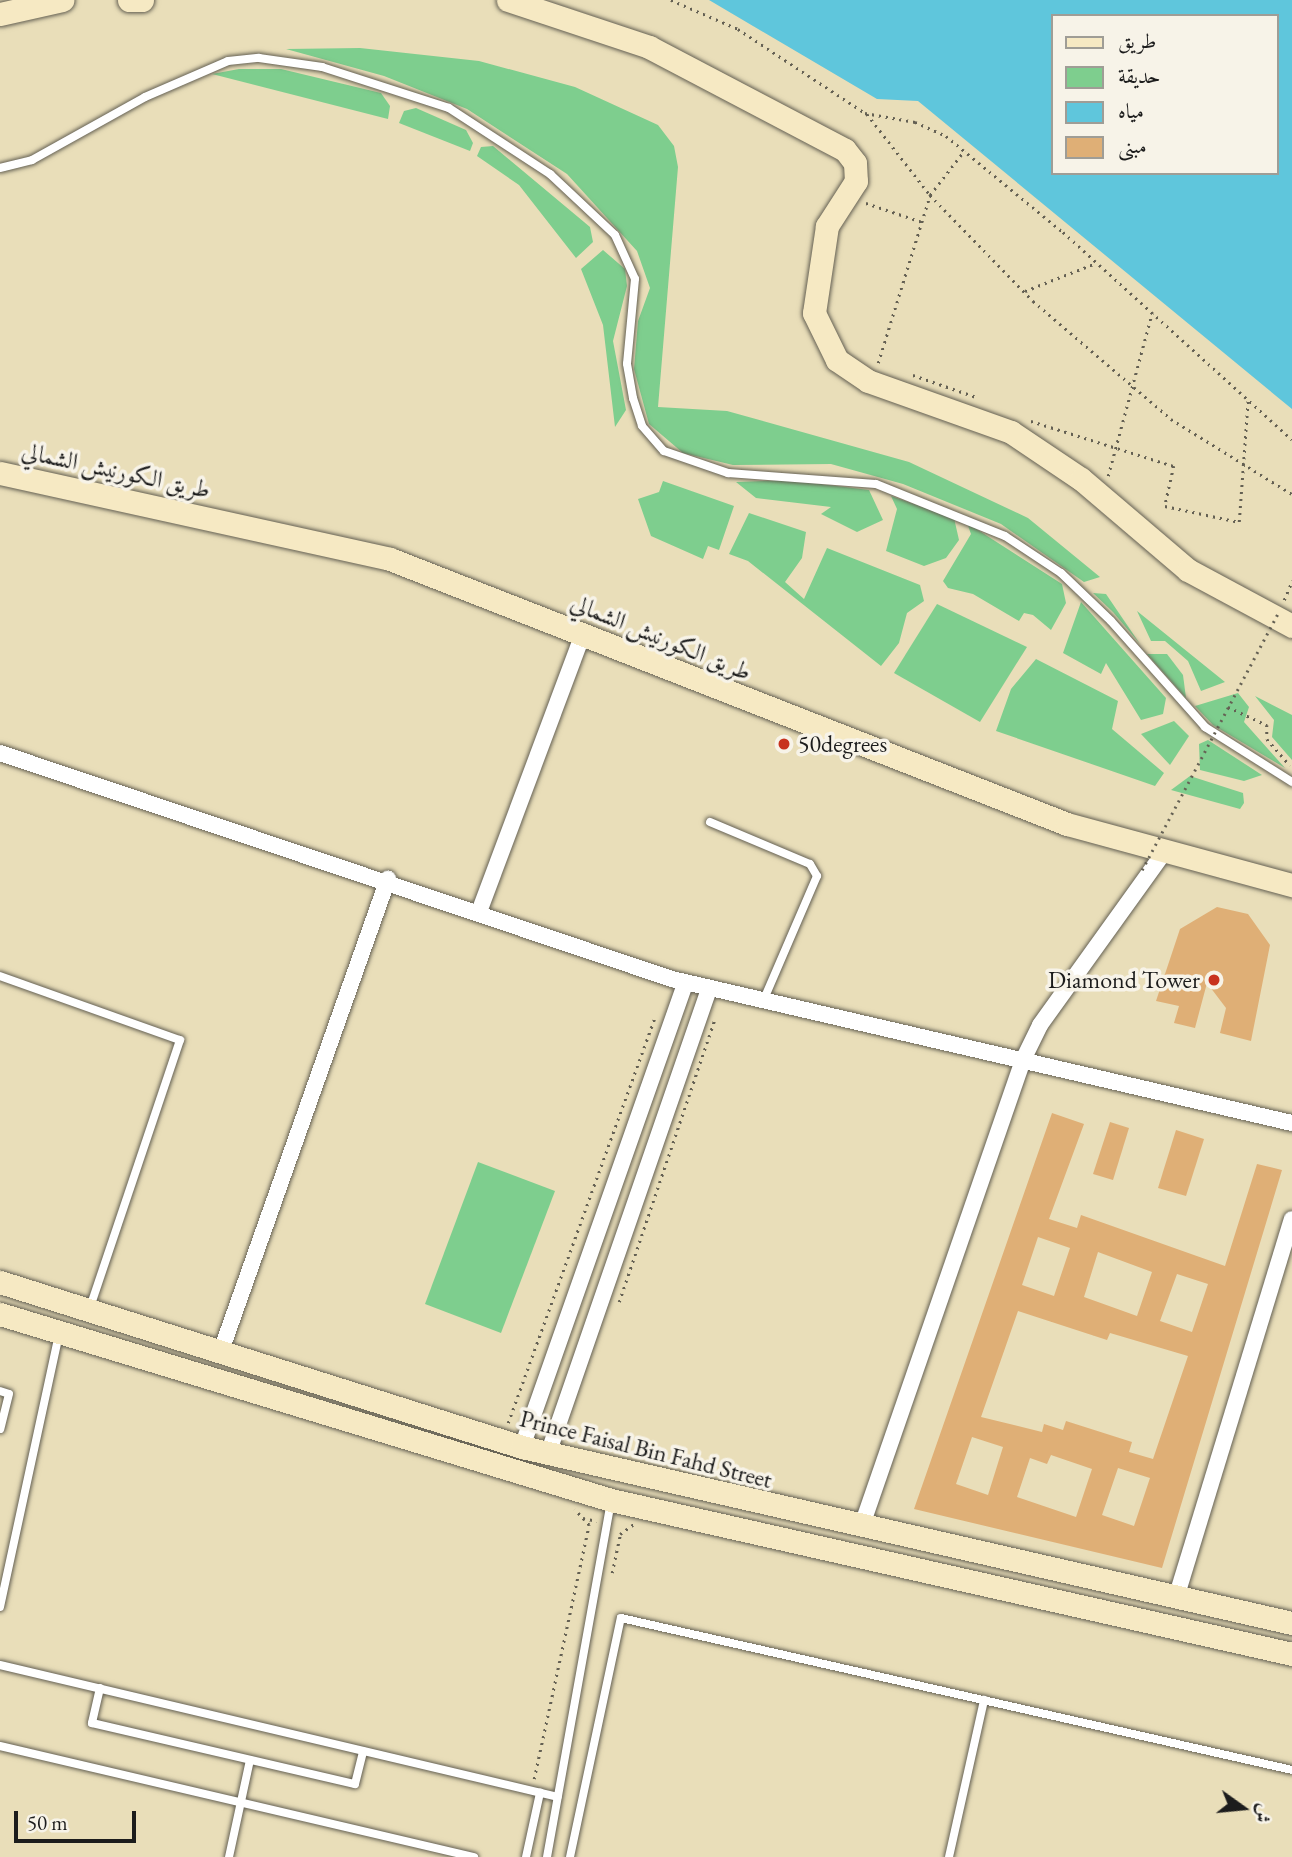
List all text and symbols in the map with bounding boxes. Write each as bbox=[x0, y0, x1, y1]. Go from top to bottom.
legend bbox=[1050, 14, 1278, 175]
text: طريق bbox=[1118, 27, 1156, 54]
text: حديقة bbox=[1118, 62, 1161, 89]
text: مياه bbox=[1118, 97, 1144, 124]
text: مبنى bbox=[1118, 132, 1147, 159]
street label: طريق الكورنيش الشمالي bbox=[19, 436, 213, 504]
street label: طريق الكورنيش الشمالي bbox=[567, 588, 755, 686]
place label: 50degrees bbox=[798, 730, 887, 758]
marker: 50degrees bbox=[776, 736, 792, 752]
place label: Diamond Tower bbox=[1048, 966, 1200, 994]
marker: Diamond Tower bbox=[1206, 972, 1222, 988]
street label: Prince Faisal Bin Fahd Street bbox=[517, 1404, 775, 1494]
north arrow bbox=[1208, 1773, 1278, 1843]
scale bar bbox=[18, 1798, 140, 1842]
text: ش bbox=[1249, 1801, 1278, 1826]
text: 50 m bbox=[27, 1809, 68, 1836]

